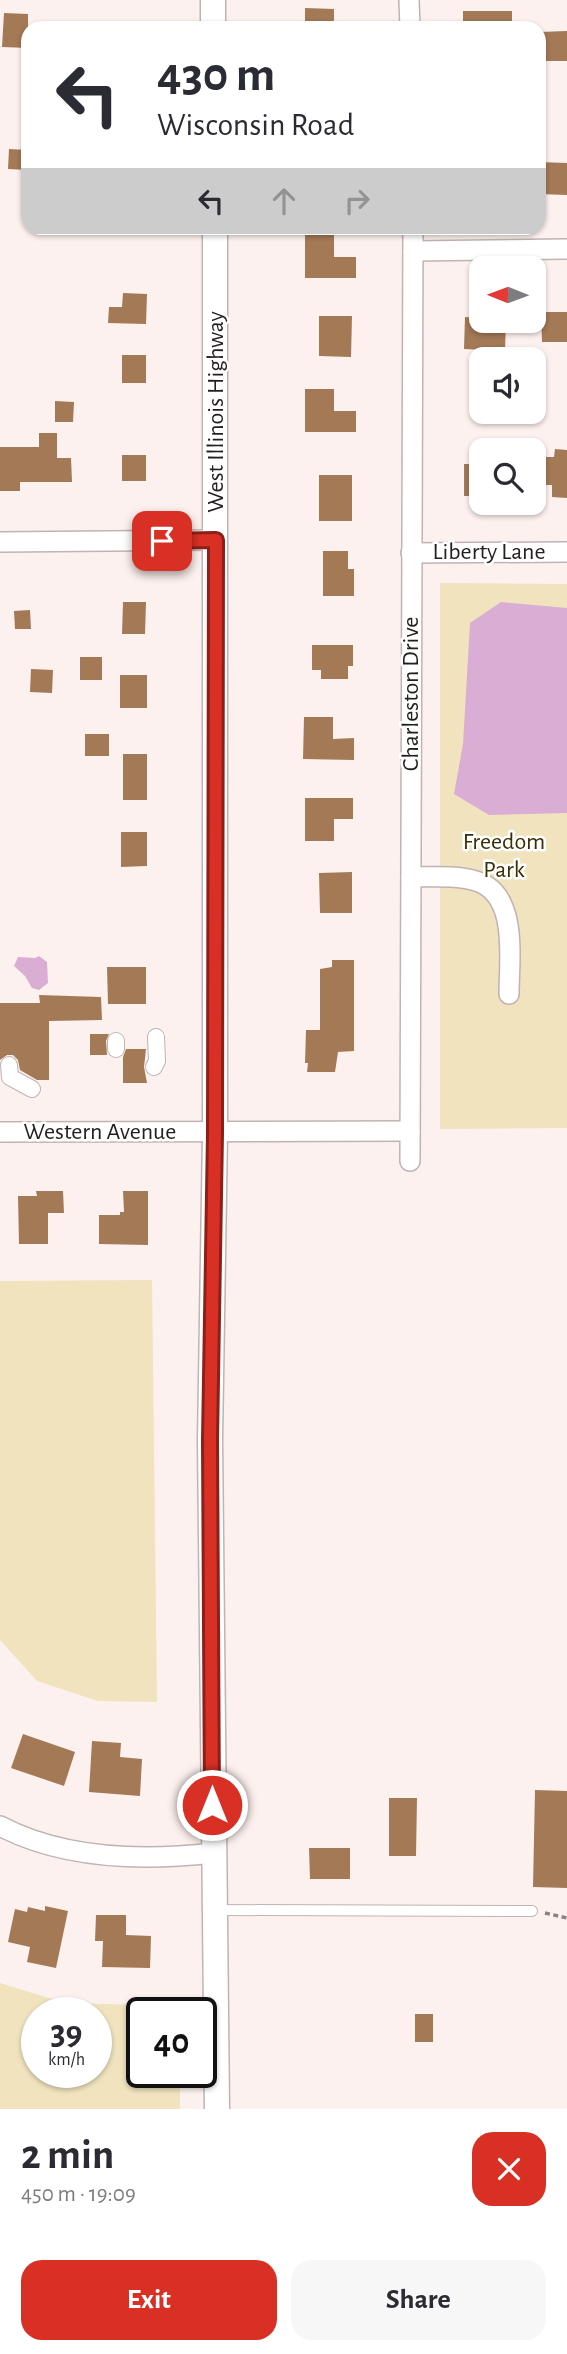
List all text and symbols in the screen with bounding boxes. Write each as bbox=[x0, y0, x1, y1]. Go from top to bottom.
icon: left bbox=[42, 49, 133, 140]
text: 430 m bbox=[157, 51, 275, 100]
text: Wisconsin Road bbox=[157, 109, 354, 141]
icon: left bbox=[192, 182, 230, 220]
icon: ahead bbox=[265, 182, 303, 220]
icon: right bbox=[338, 182, 376, 220]
north arrow bbox=[469, 256, 546, 332]
map controls bbox=[469, 256, 546, 515]
street label: West Illinois Highway bbox=[204, 311, 228, 513]
button: sound bbox=[469, 347, 546, 424]
button: search bbox=[469, 438, 546, 515]
pin bbox=[132, 511, 192, 571]
icon: arrive bbox=[143, 522, 181, 560]
street label: Liberty Lane bbox=[432, 540, 546, 564]
street label: Charleston Drive bbox=[399, 617, 423, 771]
park label: Freedom Park bbox=[463, 830, 545, 882]
street label: Western Avenue bbox=[24, 1120, 176, 1144]
position arrow bbox=[175, 1768, 249, 1842]
speed limit sign: 40 bbox=[126, 1997, 217, 2088]
text: 39 bbox=[50, 2016, 82, 2051]
text: km/h bbox=[48, 2051, 85, 2069]
button: close bbox=[472, 2132, 546, 2206]
text: 2 min bbox=[21, 2134, 114, 2176]
text: 450 m · 19:09 bbox=[21, 2183, 136, 2206]
button: Exit bbox=[21, 2260, 277, 2340]
button: Share bbox=[291, 2260, 546, 2340]

